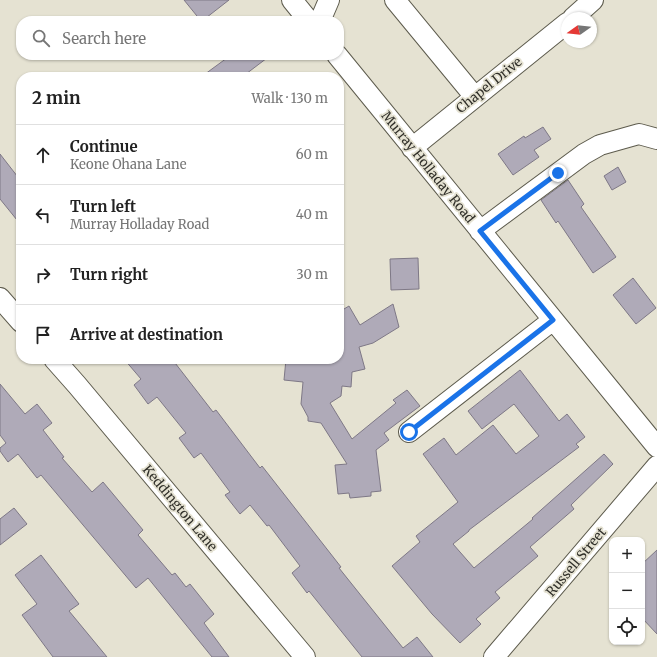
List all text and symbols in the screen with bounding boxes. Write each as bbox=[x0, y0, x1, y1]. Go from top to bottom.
north arrow bbox=[561, 12, 597, 48]
search box bbox=[16, 16, 344, 60]
icon: search bbox=[30, 27, 52, 49]
text: Search here bbox=[62, 29, 146, 48]
street label: Chapel Drive bbox=[453, 53, 526, 117]
text: 2 min bbox=[32, 87, 80, 109]
text: Walk · 130 m bbox=[251, 90, 328, 107]
street label: Murray Holladay Road bbox=[378, 108, 479, 227]
text: Continue bbox=[70, 137, 138, 156]
icon: ahead bbox=[32, 144, 54, 166]
text: 60 m bbox=[296, 146, 328, 163]
text: Keone Ohana Lane bbox=[70, 156, 186, 173]
route end bbox=[549, 164, 567, 182]
text: Turn left bbox=[70, 197, 136, 216]
icon: left bbox=[32, 204, 54, 226]
text: 40 m bbox=[296, 206, 328, 223]
text: Murray Holladay Road bbox=[70, 216, 209, 233]
icon: right bbox=[32, 264, 54, 286]
text: Turn right bbox=[70, 265, 148, 284]
text: 30 m bbox=[296, 266, 328, 283]
icon: arrive bbox=[32, 324, 54, 346]
text: Arrive at destination bbox=[70, 325, 223, 344]
route start bbox=[400, 423, 418, 441]
street label: Keddington Lane bbox=[139, 461, 221, 555]
street label: Russell Street bbox=[542, 524, 610, 600]
map controls bbox=[609, 537, 645, 645]
button: + bbox=[609, 537, 645, 573]
button: − bbox=[609, 573, 645, 609]
button: locate bbox=[609, 609, 645, 645]

